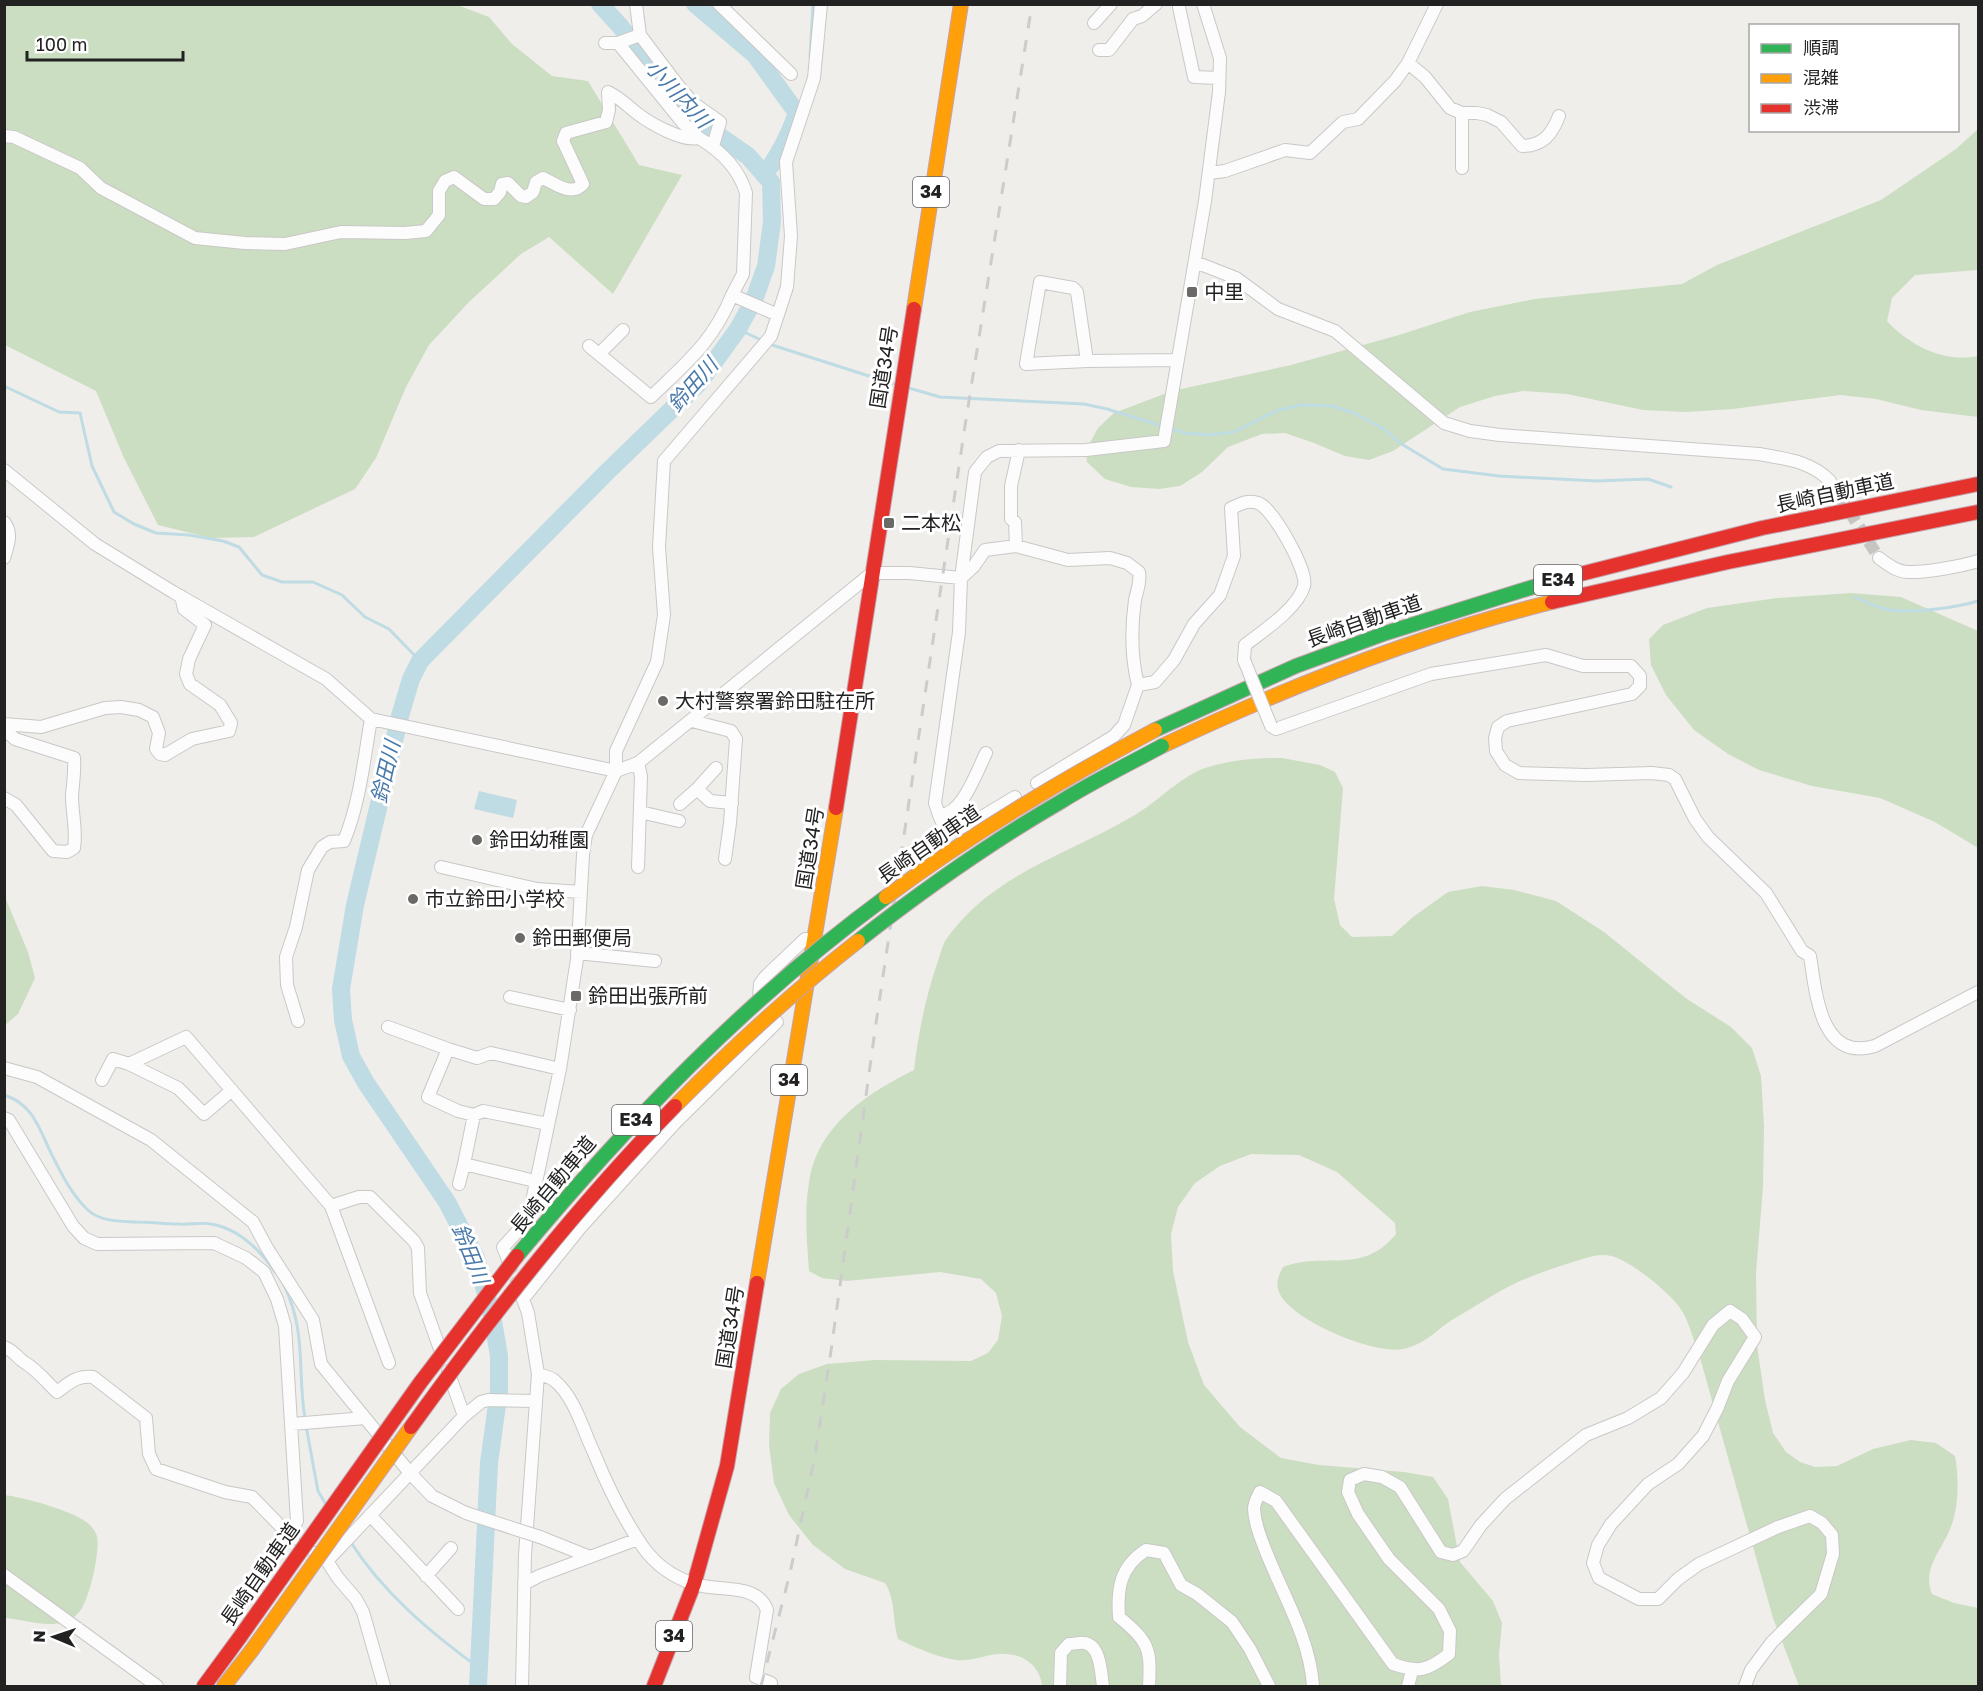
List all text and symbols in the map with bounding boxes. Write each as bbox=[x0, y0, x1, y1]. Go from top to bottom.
scale bar bbox=[27, 24, 183, 62]
legend bbox=[1749, 24, 1959, 132]
text: 100 m bbox=[36, 33, 87, 55]
text: 順調 bbox=[1803, 36, 1839, 58]
water label: 小川内川 bbox=[641, 54, 718, 134]
text: 混雑 bbox=[1803, 66, 1839, 88]
text: 渋滞 bbox=[1803, 96, 1839, 118]
road number: 34 bbox=[913, 177, 949, 207]
place label: 中里 bbox=[1204, 279, 1244, 303]
marker: 中里 bbox=[1185, 285, 1199, 299]
street label: 国道34号 bbox=[865, 324, 901, 410]
water label: 鈴田川 bbox=[662, 351, 724, 417]
street label: 長崎自動車道 bbox=[1774, 468, 1896, 516]
place label: 二本松 bbox=[901, 510, 961, 534]
marker: 二本松 bbox=[882, 516, 896, 530]
road number: E34 bbox=[1534, 565, 1582, 595]
street label: 長崎自動車道 bbox=[1303, 589, 1424, 651]
place label: 大村警察署鈴田駐在所 bbox=[675, 688, 875, 712]
marker: 大村警察署鈴田駐在所 bbox=[656, 694, 670, 708]
water label: 鈴田川 bbox=[365, 736, 405, 805]
street label: 長崎自動車道 bbox=[872, 799, 984, 887]
street label: 国道34号 bbox=[791, 805, 827, 891]
place label: 鈴田幼稚園 bbox=[489, 827, 589, 851]
marker: 鈴田幼稚園 bbox=[470, 833, 484, 847]
place label: 市立鈴田小学校 bbox=[425, 886, 565, 910]
marker: 市立鈴田小学校 bbox=[406, 892, 420, 906]
place label: 鈴田郵便局 bbox=[532, 925, 632, 949]
marker: 鈴田郵便局 bbox=[513, 931, 527, 945]
place label: 鈴田出張所前 bbox=[588, 983, 708, 1007]
marker: 鈴田出張所前 bbox=[569, 989, 583, 1003]
road number: 34 bbox=[771, 1065, 807, 1095]
road number: E34 bbox=[612, 1105, 660, 1135]
street label: 長崎自動車道 bbox=[504, 1131, 600, 1238]
water label: 鈴田川 bbox=[447, 1220, 496, 1290]
street label: 国道34号 bbox=[711, 1284, 747, 1370]
street label: 長崎自動車道 bbox=[215, 1517, 303, 1629]
north arrow bbox=[24, 1607, 84, 1667]
road number: 34 bbox=[656, 1621, 692, 1651]
text: N bbox=[29, 1630, 49, 1643]

